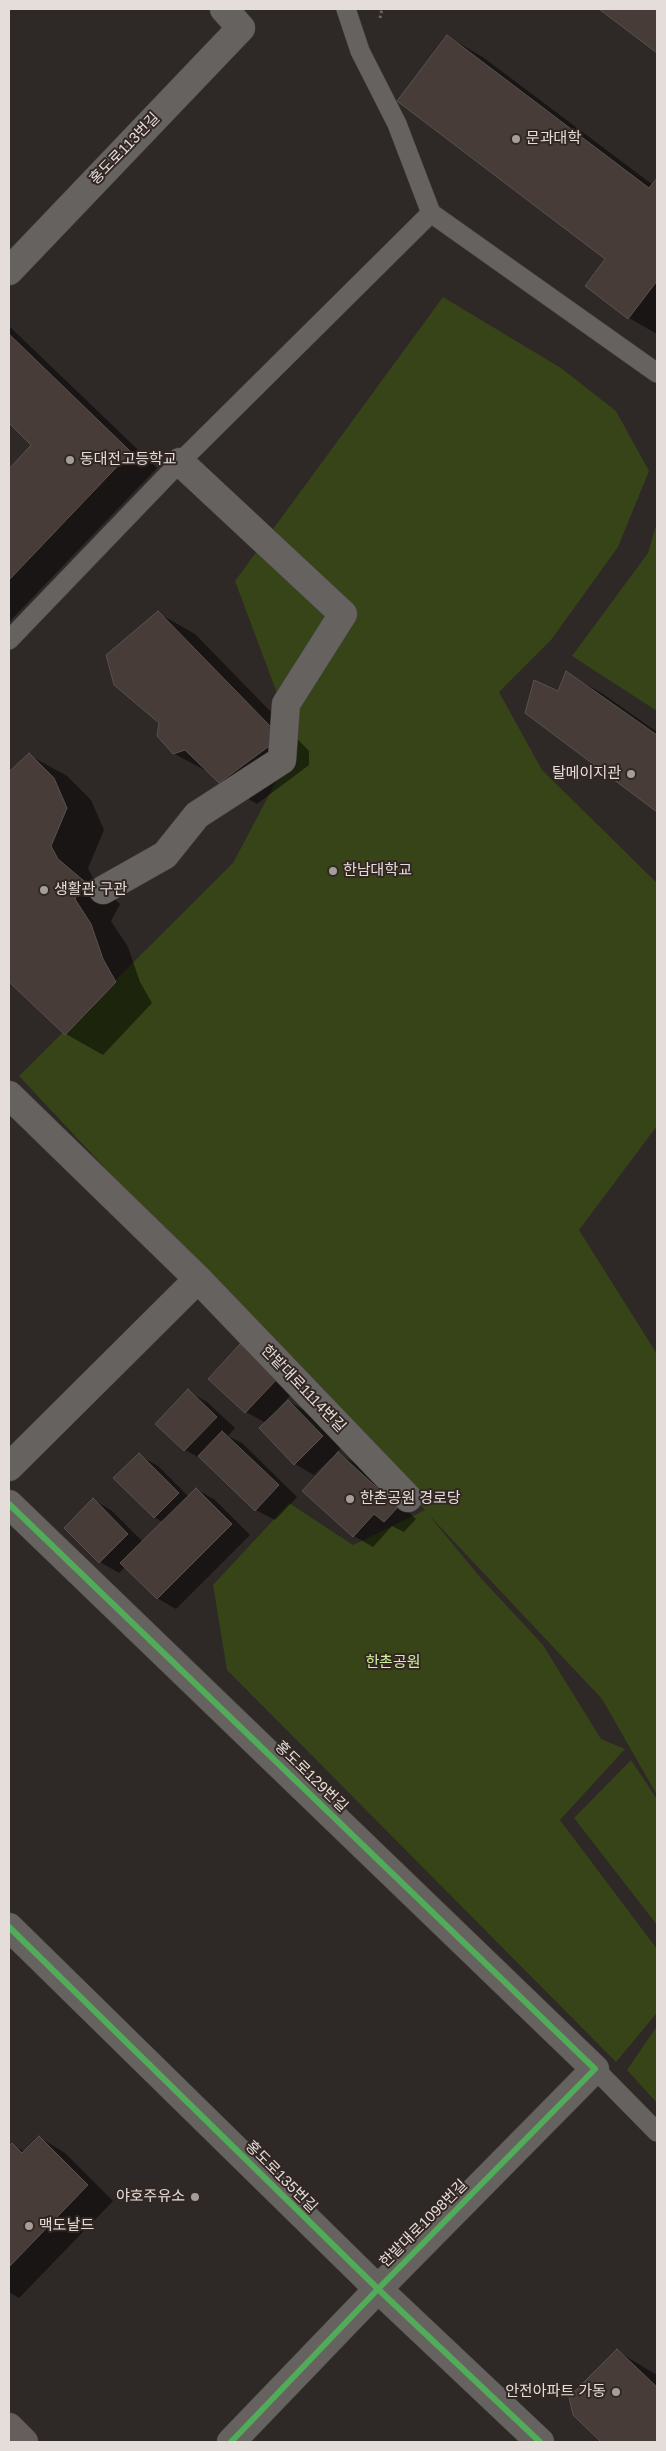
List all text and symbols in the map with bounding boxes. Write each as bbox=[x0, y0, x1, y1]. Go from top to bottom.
street label: 홍도로113번길 bbox=[86, 109, 164, 189]
place label: 문과대학 bbox=[526, 130, 581, 148]
marker: 문과대학 bbox=[510, 133, 522, 145]
place label: 동대전고등학교 bbox=[80, 451, 177, 469]
marker: 동대전고등학교 bbox=[64, 454, 76, 466]
place label: 탈메이지관 bbox=[552, 765, 621, 783]
marker: 탈메이지관 bbox=[625, 768, 637, 780]
place label: 한남대학교 bbox=[343, 862, 412, 880]
marker: 한남대학교 bbox=[327, 865, 339, 877]
place label: 생활관 구관 bbox=[54, 881, 127, 899]
marker: 생활관 구관 bbox=[38, 884, 50, 896]
street label: 한밭대로1114번길 bbox=[257, 1342, 349, 1436]
place label: 한촌공원 경로당 bbox=[360, 1490, 461, 1508]
marker: 한촌공원 경로당 bbox=[344, 1493, 356, 1505]
park label: 한촌공원 bbox=[365, 1654, 421, 1672]
street label: 홍도로129번길 bbox=[271, 1738, 351, 1816]
street label: 홍도로135번길 bbox=[241, 2137, 321, 2217]
street label: 한밭대로1098번길 bbox=[377, 2177, 471, 2271]
place label: 야호주유소 bbox=[116, 2188, 185, 2206]
marker: 야호주유소 bbox=[189, 2191, 201, 2203]
place label: 맥도날드 bbox=[39, 2217, 94, 2235]
marker: 맥도날드 bbox=[23, 2220, 35, 2232]
place label: 안전아파트 가동 bbox=[505, 2383, 606, 2401]
marker: 안전아파트 가동 bbox=[610, 2386, 622, 2398]

